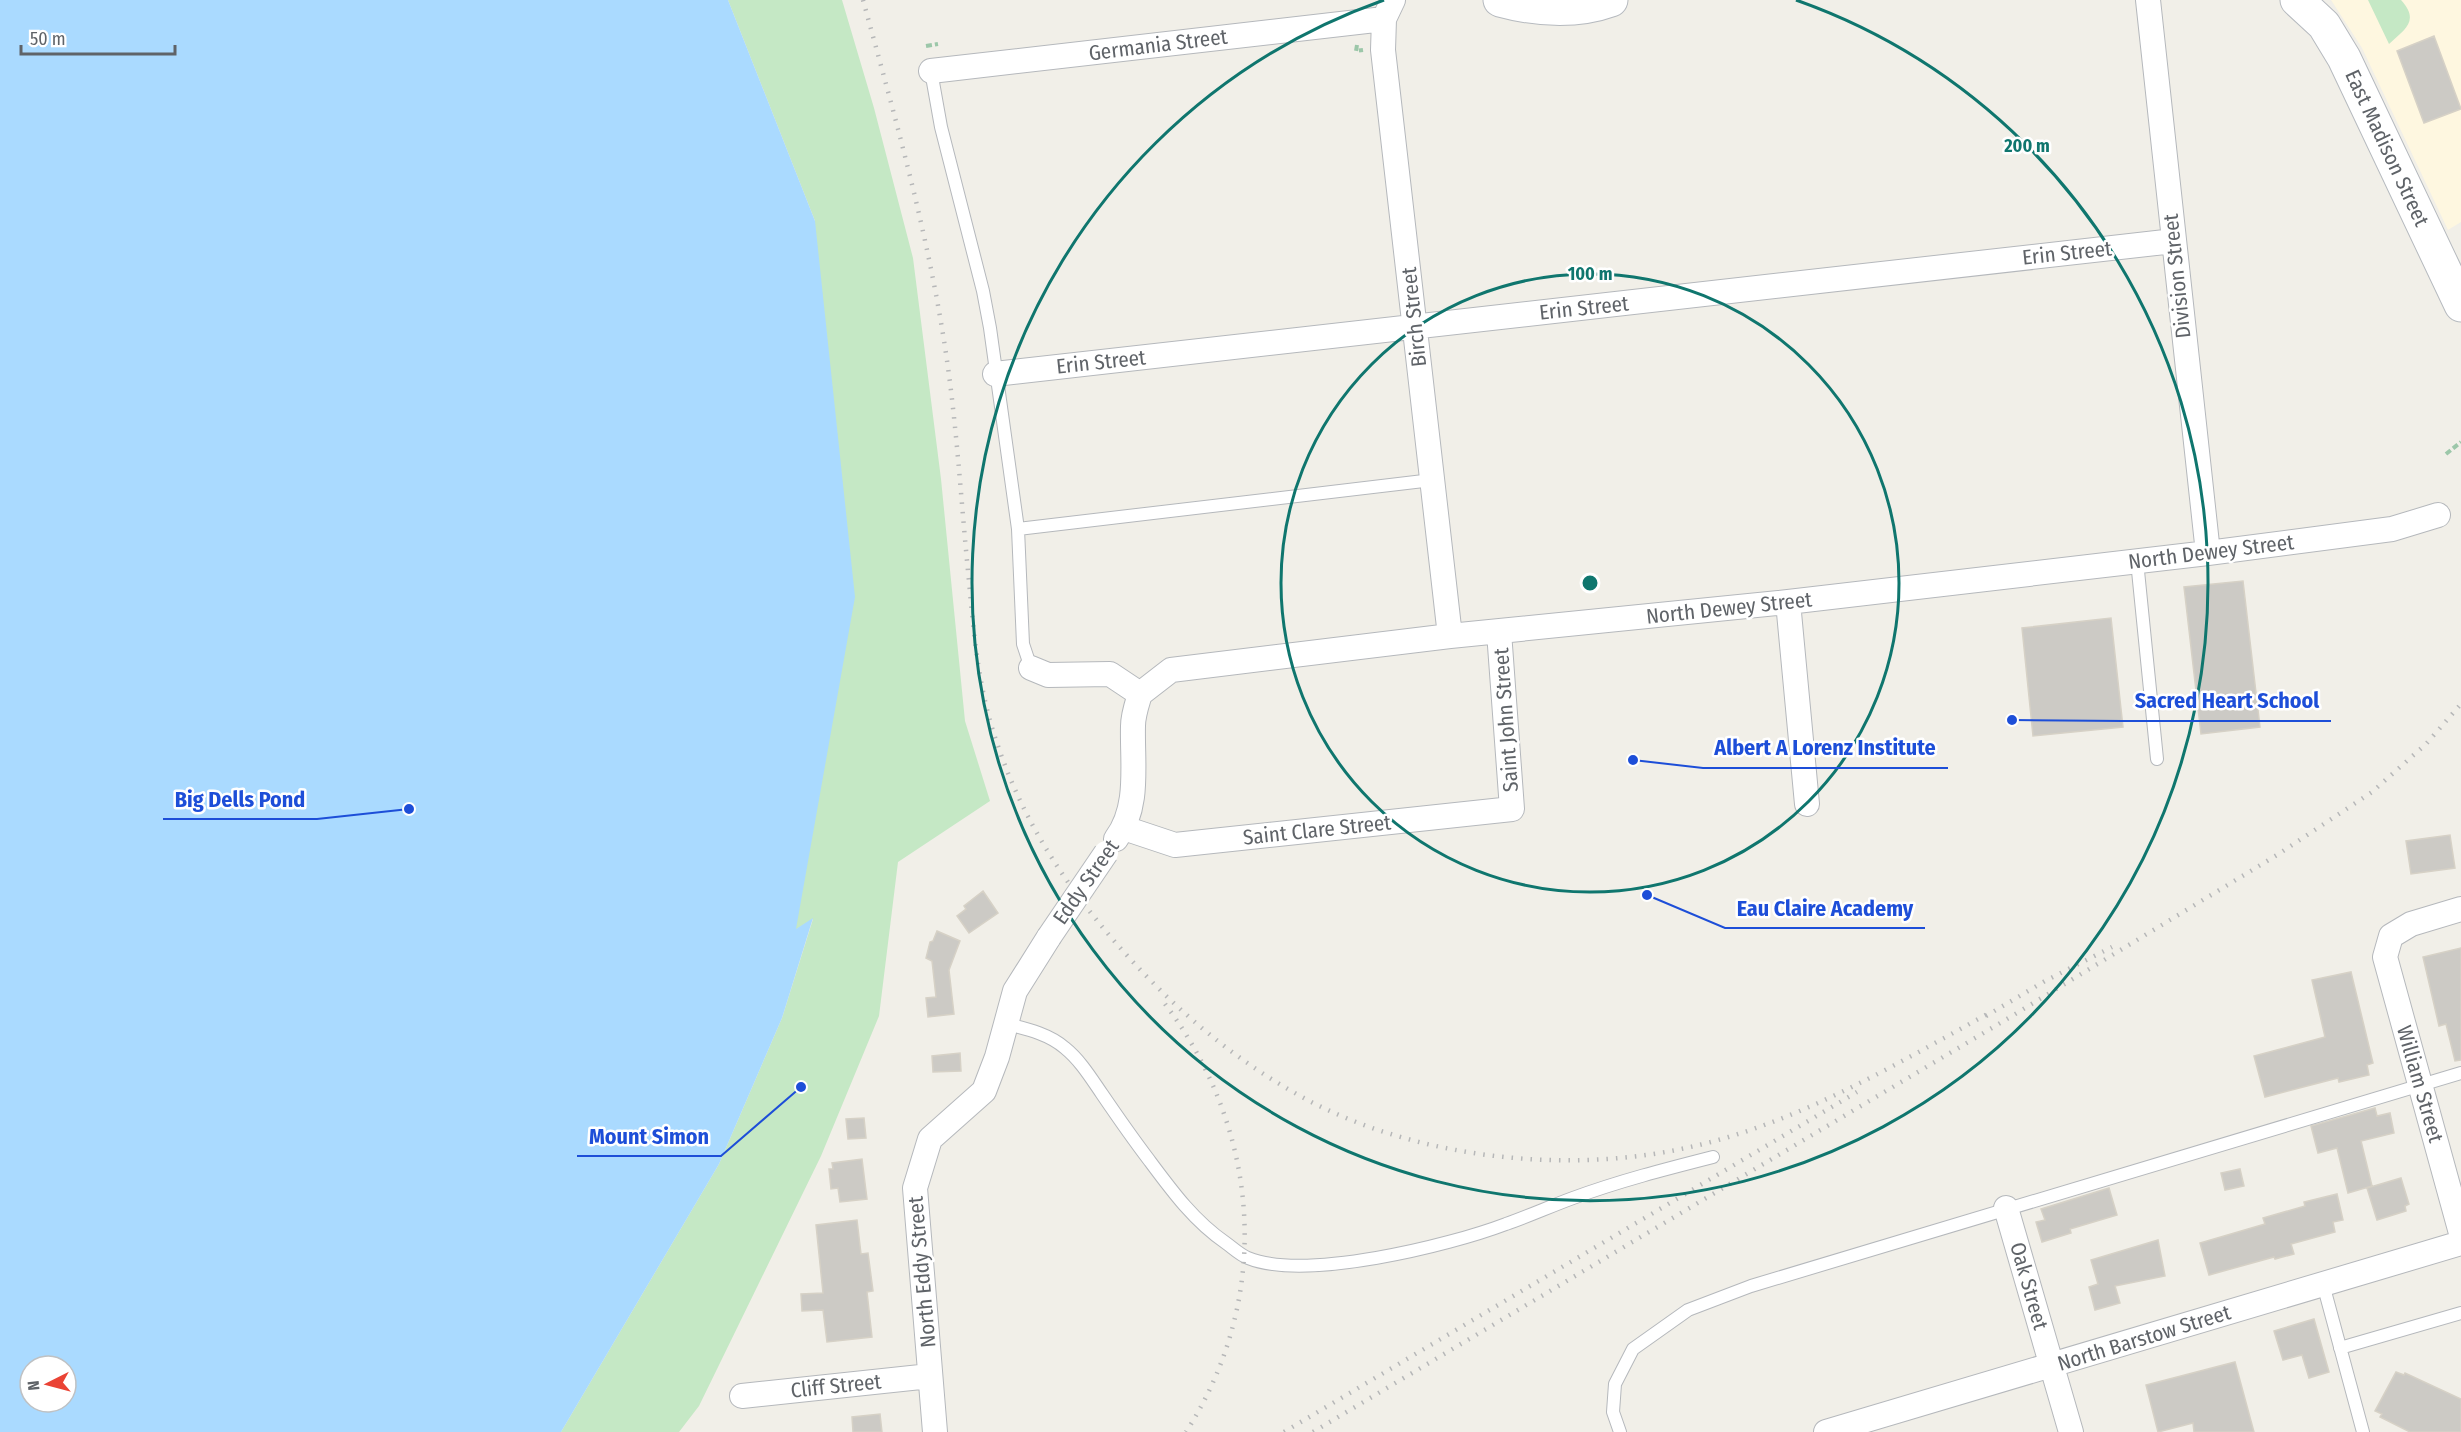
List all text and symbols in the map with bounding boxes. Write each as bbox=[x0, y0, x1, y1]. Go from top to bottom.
scale bar bbox=[21, 18, 176, 56]
street label: Germania Street bbox=[1087, 24, 1229, 66]
text: 50 m bbox=[30, 28, 66, 50]
street label: East Madison Street bbox=[2339, 65, 2435, 231]
text: 200 m bbox=[2003, 135, 2050, 157]
street label: Division Street bbox=[2158, 212, 2196, 340]
street label: Erin Street bbox=[2021, 235, 2113, 271]
text: 100 m bbox=[1568, 263, 1612, 285]
street label: Birch Street bbox=[1396, 266, 1432, 368]
street label: Erin Street bbox=[1538, 290, 1630, 326]
street label: Erin Street bbox=[1055, 344, 1147, 380]
street label: North Dewey Street bbox=[2127, 529, 2295, 575]
centre of rings bbox=[1580, 573, 1600, 593]
street label: North Dewey Street bbox=[1645, 586, 1813, 630]
street label: Saint John Street bbox=[1488, 647, 1524, 793]
callout: Sacred Heart School bbox=[2123, 681, 2331, 721]
text: Sacred Heart School bbox=[2135, 687, 2320, 714]
callout: Albert A Lorenz Institute bbox=[1703, 728, 1948, 768]
text: Albert A Lorenz Institute bbox=[1713, 734, 1936, 761]
callout: Big Dells Pond bbox=[163, 779, 317, 819]
text: Big Dells Pond bbox=[175, 786, 305, 813]
street label: Saint Clare Street bbox=[1242, 809, 1392, 851]
street label: Eddy Street bbox=[1047, 834, 1125, 930]
callout: Eau Claire Academy bbox=[1725, 888, 1925, 928]
text: Eau Claire Academy bbox=[1737, 895, 1914, 922]
street label: William Street bbox=[2391, 1023, 2449, 1146]
callout: Mount Simon bbox=[577, 1116, 721, 1156]
text: Mount Simon bbox=[589, 1123, 709, 1150]
street label: North Eddy Street bbox=[902, 1195, 942, 1349]
street label: Oak Street bbox=[2004, 1239, 2054, 1333]
street label: North Barstow Street bbox=[2054, 1299, 2234, 1377]
north arrow bbox=[18, 1354, 78, 1414]
street label: Cliff Street bbox=[790, 1368, 883, 1404]
text: N bbox=[24, 1380, 44, 1391]

